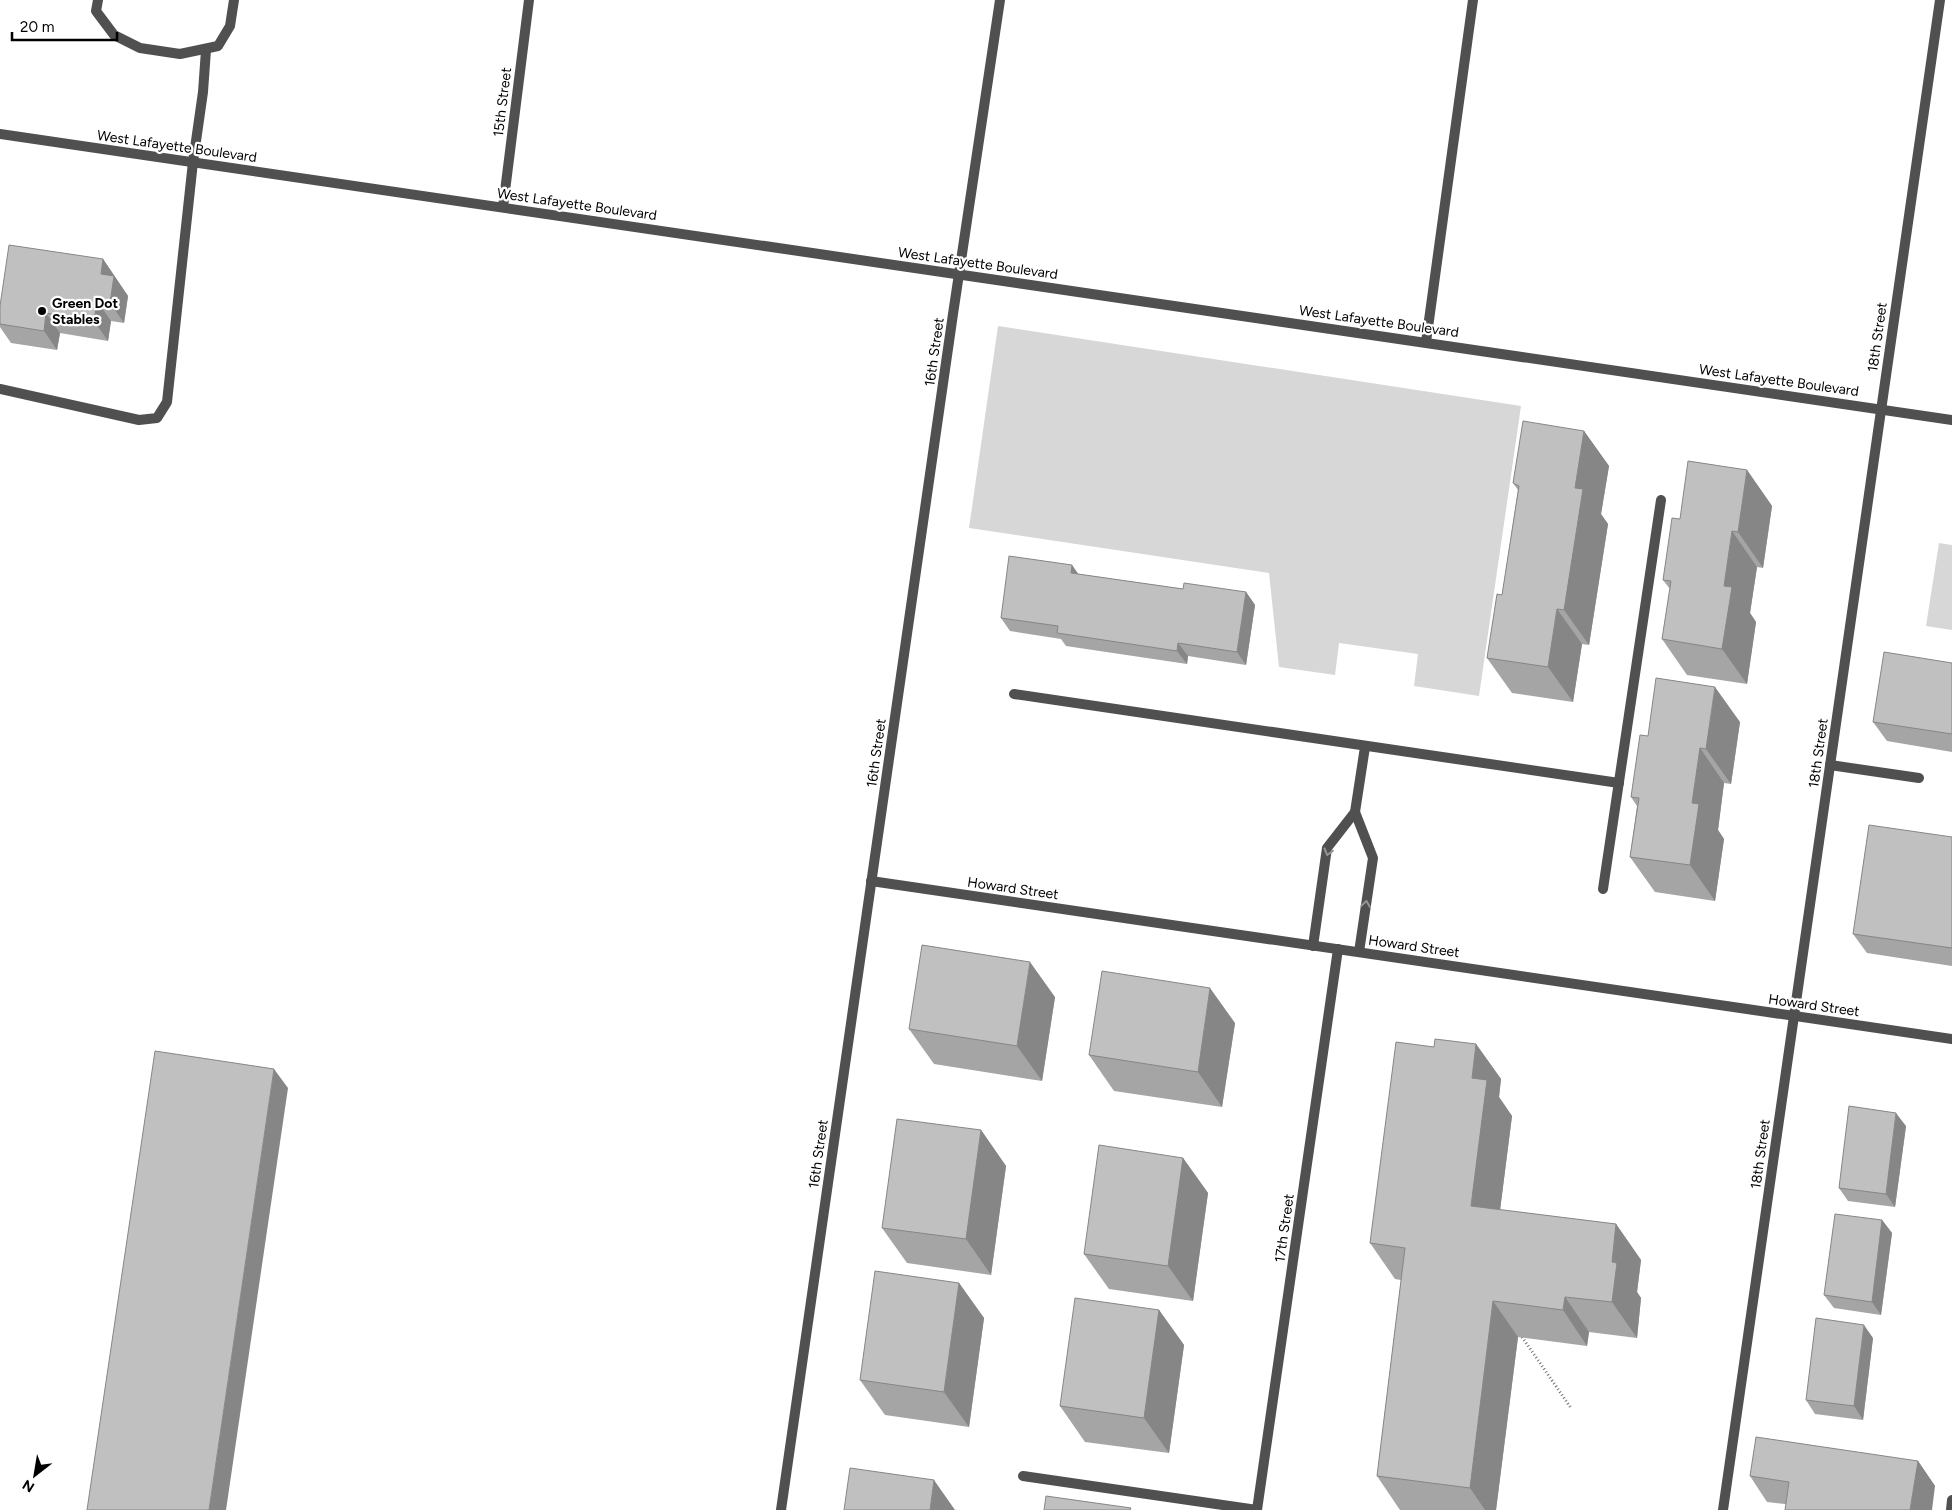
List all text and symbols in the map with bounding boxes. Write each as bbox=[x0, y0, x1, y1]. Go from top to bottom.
scale bar bbox=[12, 10, 118, 42]
text: 20 m bbox=[20, 18, 54, 36]
street label: 15th Street bbox=[490, 66, 515, 138]
street label: West Lafayette Boulevard bbox=[96, 127, 258, 166]
street label: West Lafayette Boulevard bbox=[496, 185, 658, 224]
street label: West Lafayette Boulevard bbox=[897, 244, 1059, 283]
place label: Green Dot Stables bbox=[52, 295, 118, 328]
street label: 18th Street bbox=[1864, 301, 1891, 373]
street label: West Lafayette Boulevard bbox=[1298, 302, 1460, 341]
marker: Green Dot Stables bbox=[36, 305, 48, 317]
street label: 16th Street bbox=[921, 316, 948, 388]
street label: West Lafayette Boulevard bbox=[1698, 361, 1860, 400]
street label: 16th Street bbox=[863, 717, 890, 789]
street label: 18th Street bbox=[1805, 717, 1832, 789]
one-way arrow bbox=[1324, 847, 1334, 856]
street label: Howard Street bbox=[966, 874, 1060, 903]
one-way arrow bbox=[1361, 899, 1371, 908]
street label: Howard Street bbox=[1367, 932, 1461, 961]
street label: Howard Street bbox=[1767, 991, 1861, 1020]
street label: 16th Street bbox=[805, 1118, 832, 1190]
street label: 18th Street bbox=[1747, 1118, 1774, 1190]
street label: 17th Street bbox=[1271, 1193, 1298, 1263]
north arrow bbox=[10, 1450, 60, 1500]
text: N bbox=[20, 1476, 38, 1496]

